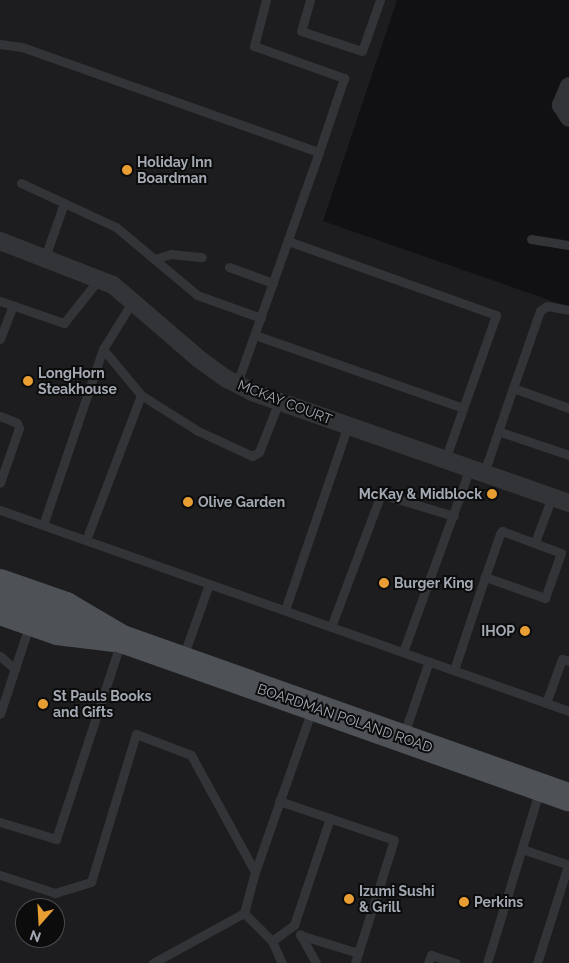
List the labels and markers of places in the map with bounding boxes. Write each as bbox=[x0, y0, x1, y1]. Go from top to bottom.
place label: Holiday Inn Boardman bbox=[137, 154, 213, 186]
marker: Holiday Inn Boardman bbox=[121, 164, 133, 176]
place label: LongHorn Steakhouse bbox=[38, 365, 117, 398]
marker: LongHorn Steakhouse bbox=[22, 375, 34, 387]
place label: McKay & Midblock bbox=[358, 486, 482, 502]
marker: McKay & Midblock bbox=[486, 488, 498, 500]
place label: Olive Garden bbox=[198, 494, 285, 510]
marker: Olive Garden bbox=[182, 496, 194, 508]
place label: Burger King bbox=[394, 575, 474, 591]
marker: Burger King bbox=[378, 577, 390, 589]
place label: IHOP bbox=[481, 623, 515, 639]
marker: IHOP bbox=[519, 625, 531, 637]
place label: St Pauls Books and Gifts bbox=[53, 688, 151, 720]
marker: St Pauls Books and Gifts bbox=[37, 698, 49, 710]
place label: Izumi Sushi & Grill bbox=[359, 883, 435, 916]
marker: Izumi Sushi & Grill bbox=[343, 893, 355, 905]
place label: Perkins bbox=[474, 894, 523, 910]
marker: Perkins bbox=[458, 896, 470, 908]

